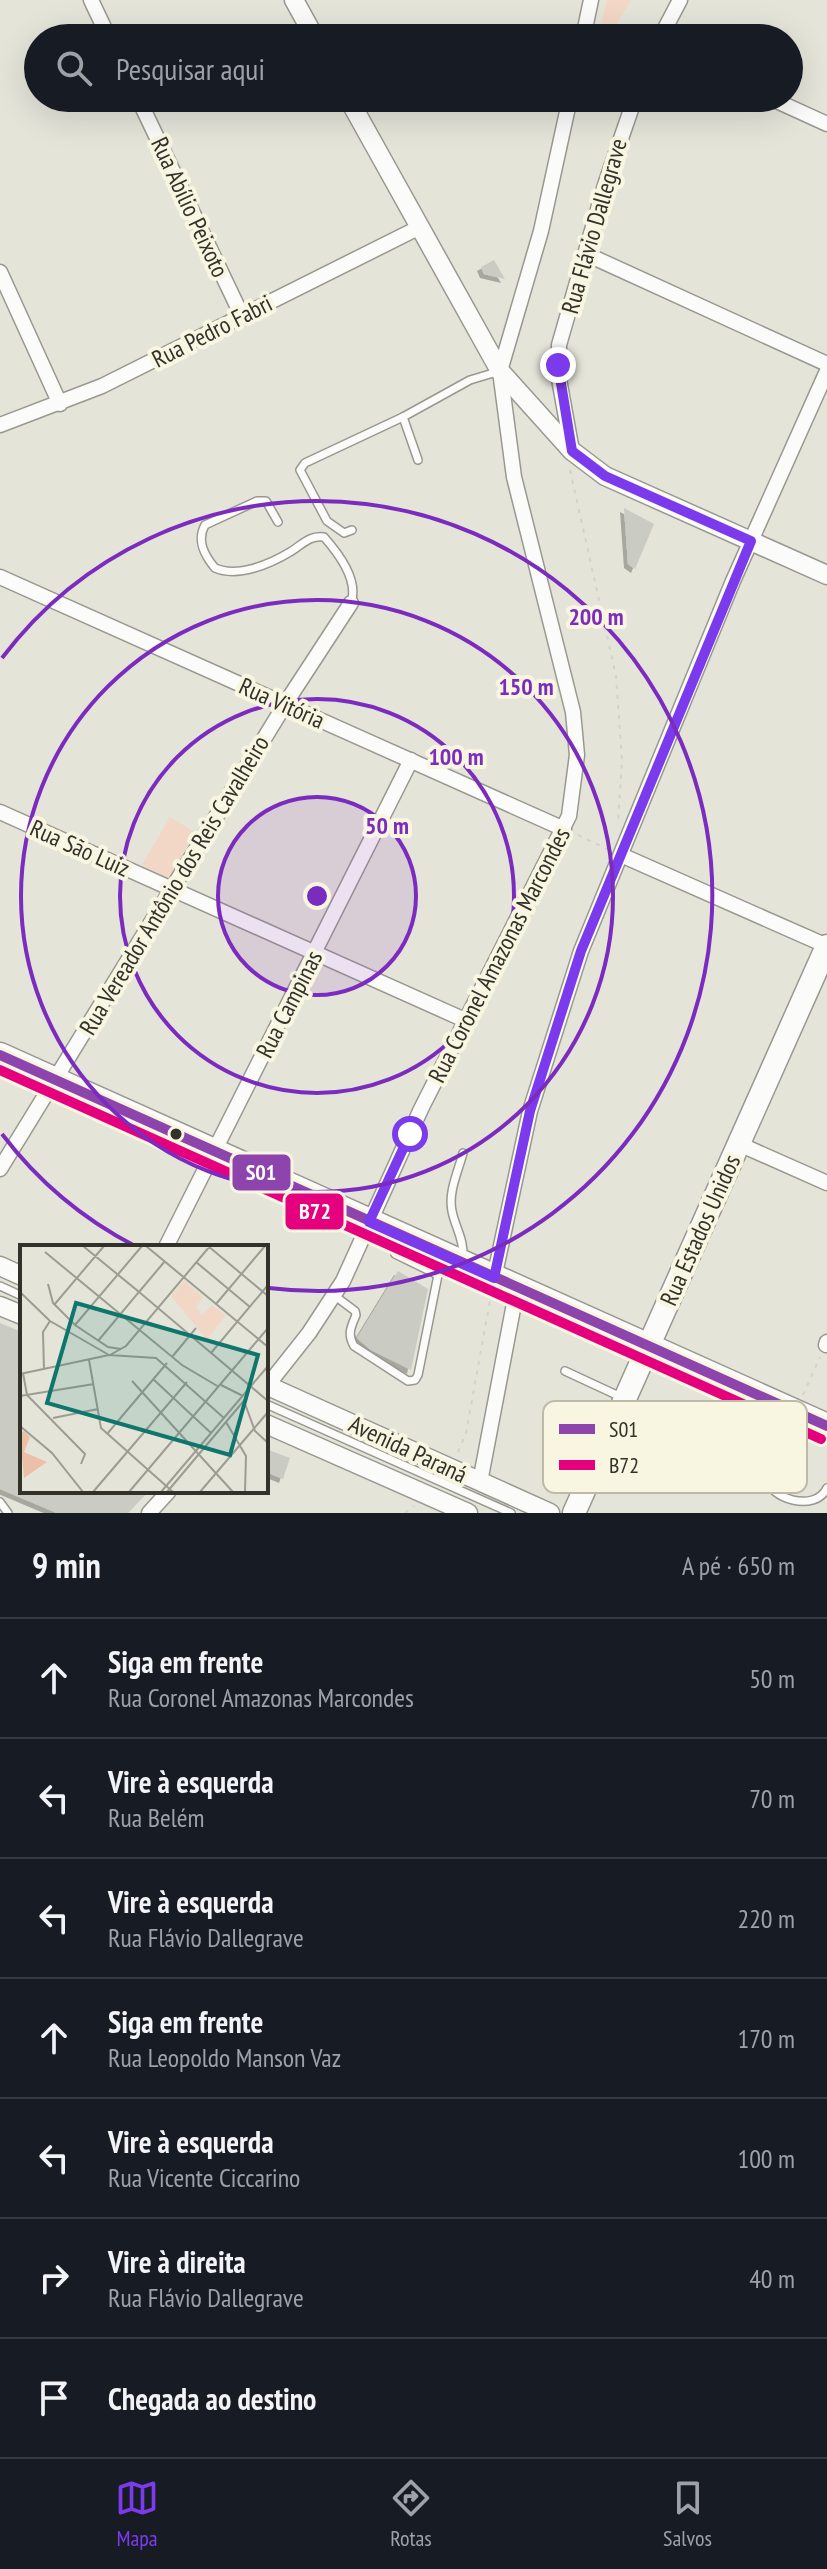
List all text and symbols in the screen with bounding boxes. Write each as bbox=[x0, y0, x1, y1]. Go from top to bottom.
search box bbox=[24, 24, 803, 112]
icon: search bbox=[52, 46, 96, 90]
text: Pesquisar aqui bbox=[116, 49, 265, 88]
street label: Rua Abílio Peixoto bbox=[144, 132, 236, 282]
street label: Rua Flávio Dallegrave bbox=[554, 135, 634, 317]
street label: Rua Pedro Fabri bbox=[147, 287, 277, 375]
route end bbox=[540, 347, 576, 383]
text: 200 m bbox=[568, 601, 624, 632]
street label: Rua Vitória bbox=[234, 670, 330, 736]
text: 150 m bbox=[498, 671, 554, 702]
street label: Rua Vereador Antônio dos Reis Cavalheiro bbox=[72, 730, 276, 1040]
text: 100 m bbox=[428, 741, 484, 772]
text: 50 m bbox=[365, 810, 409, 841]
street label: Rua São Luiz bbox=[25, 812, 135, 884]
street label: Rua Coronel Amazonas Marcondes bbox=[421, 822, 577, 1088]
centre of rings bbox=[303, 882, 331, 910]
street label: Rua Campinas bbox=[249, 945, 329, 1063]
route start bbox=[392, 1116, 428, 1152]
unlabelled marker bbox=[168, 1126, 184, 1142]
street label: Rua Estados Unidos bbox=[653, 1150, 747, 1310]
line badge: S01 bbox=[231, 1153, 292, 1192]
text: S01 bbox=[246, 1158, 276, 1186]
line badge: B72 bbox=[284, 1192, 345, 1231]
text: B72 bbox=[299, 1197, 331, 1225]
inset map bbox=[20, 1245, 268, 1493]
legend bbox=[543, 1401, 807, 1493]
street label: Avenida Paraná bbox=[344, 1408, 472, 1490]
text: S01 bbox=[609, 1415, 638, 1443]
text: B72 bbox=[609, 1451, 639, 1479]
text: 9 min bbox=[32, 1543, 101, 1587]
text: A pé · 650 m bbox=[682, 1549, 795, 1582]
text: Siga em frente bbox=[108, 1642, 263, 1681]
icon: ahead bbox=[32, 1656, 76, 1700]
text: 50 m bbox=[749, 1662, 795, 1695]
text: Rua Coronel Amazonas Marcondes bbox=[108, 1681, 414, 1714]
text: Vire à esquerda bbox=[108, 1762, 274, 1801]
icon: left bbox=[32, 1776, 76, 1820]
text: 70 m bbox=[749, 1782, 795, 1815]
text: Rua Belém bbox=[108, 1801, 204, 1834]
text: Vire à esquerda bbox=[108, 1882, 274, 1921]
icon: left bbox=[32, 1896, 76, 1940]
text: 220 m bbox=[737, 1902, 795, 1935]
text: Rua Flávio Dallegrave bbox=[108, 1921, 304, 1954]
text: Siga em frente bbox=[108, 2002, 263, 2041]
icon: ahead bbox=[32, 2016, 76, 2060]
text: 170 m bbox=[737, 2022, 795, 2055]
text: Rua Leopoldo Manson Vaz bbox=[108, 2041, 341, 2074]
text: Vire à esquerda bbox=[108, 2122, 274, 2161]
icon: left bbox=[32, 2136, 76, 2180]
text: 100 m bbox=[737, 2142, 795, 2175]
text: Rua Vicente Ciccarino bbox=[108, 2161, 300, 2194]
text: Vire à direita bbox=[108, 2242, 246, 2281]
icon: right bbox=[32, 2256, 76, 2300]
text: 40 m bbox=[749, 2262, 795, 2295]
text: Rua Flávio Dallegrave bbox=[108, 2281, 304, 2314]
icon: arrive bbox=[32, 2376, 76, 2420]
text: Chegada ao destino bbox=[108, 2379, 316, 2418]
tab: Mapa bbox=[115, 2476, 159, 2552]
tab: Rotas bbox=[389, 2476, 433, 2552]
tab: Salvos bbox=[663, 2476, 712, 2552]

